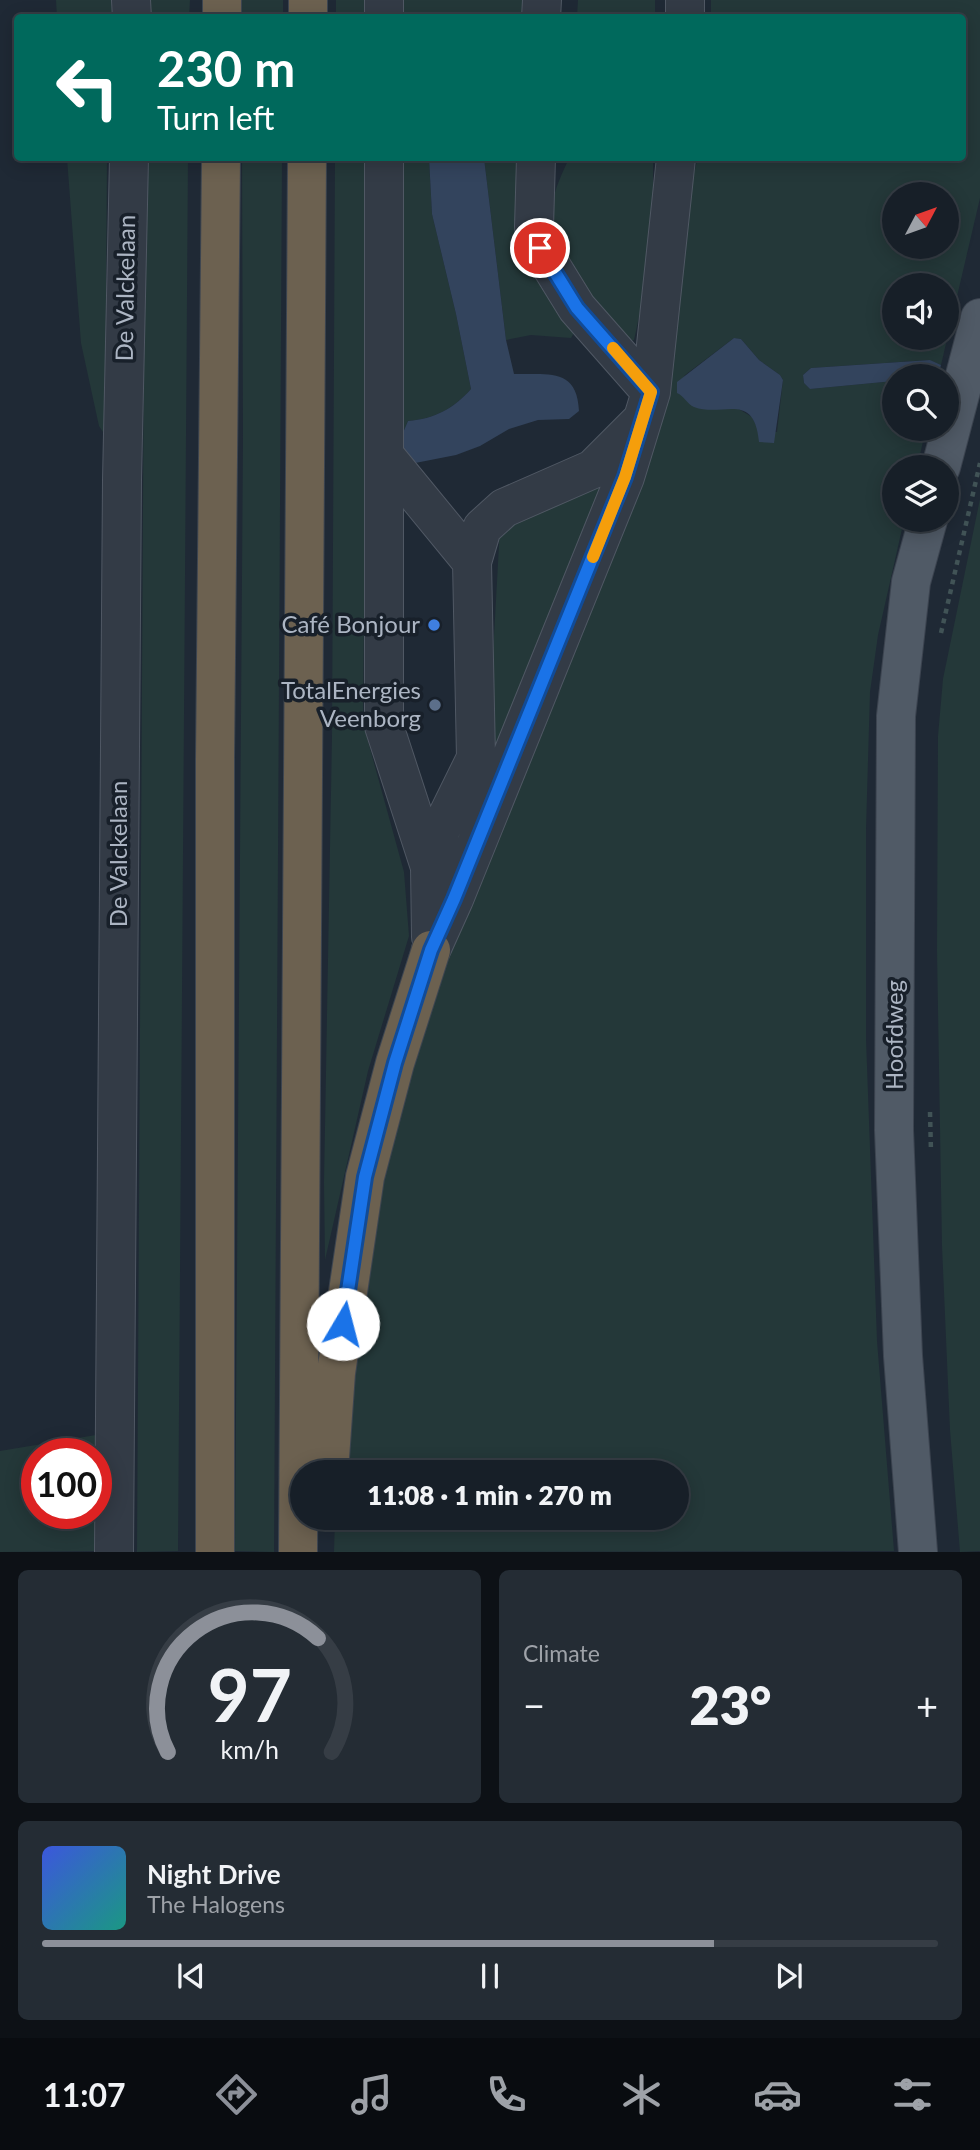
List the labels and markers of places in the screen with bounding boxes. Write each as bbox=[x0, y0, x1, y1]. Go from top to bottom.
pin bbox=[510, 218, 570, 278]
place label: Café Bonjour bbox=[282, 609, 420, 638]
marker: Café Bonjour bbox=[426, 617, 442, 633]
place label: TotalEnergies Veenborg bbox=[281, 675, 421, 732]
marker: TotalEnergies Veenborg bbox=[427, 697, 443, 713]

